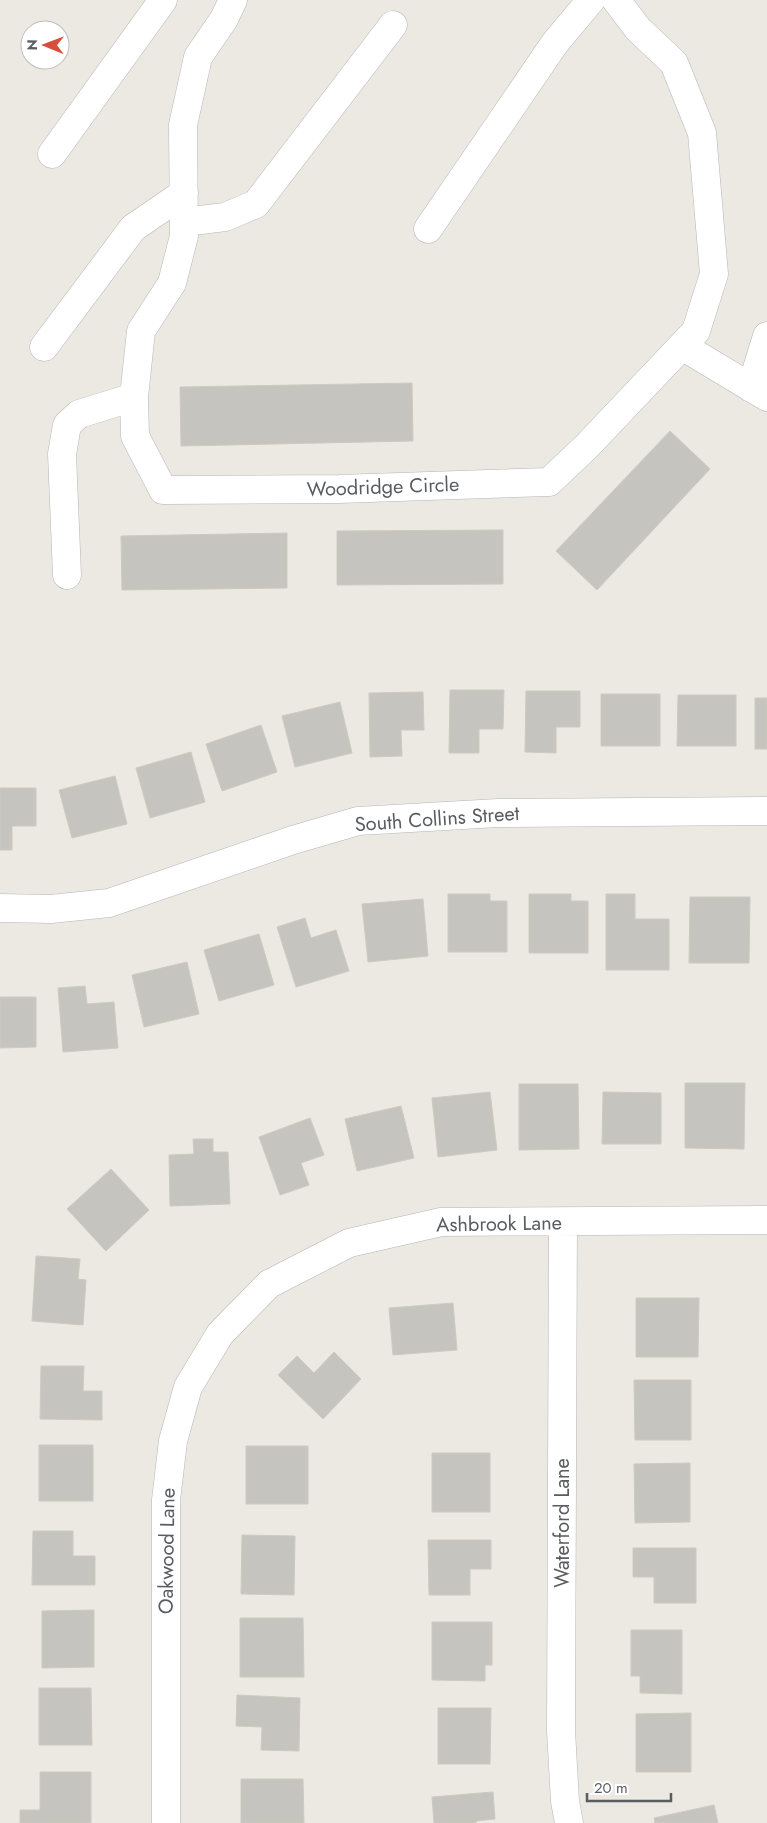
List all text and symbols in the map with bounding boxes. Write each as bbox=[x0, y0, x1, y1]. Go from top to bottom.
north arrow bbox=[20, 20, 70, 70]
text: N bbox=[22, 39, 42, 51]
street label: Woodridge Circle bbox=[306, 470, 460, 504]
street label: South Collins Street bbox=[354, 799, 520, 839]
street label: Ashbrook Lane bbox=[436, 1208, 562, 1240]
street label: Waterford Lane bbox=[548, 1458, 577, 1588]
street label: Oakwood Lane bbox=[151, 1488, 183, 1614]
scale bar bbox=[587, 1770, 671, 1802]
text: 20 m bbox=[594, 1777, 628, 1799]

